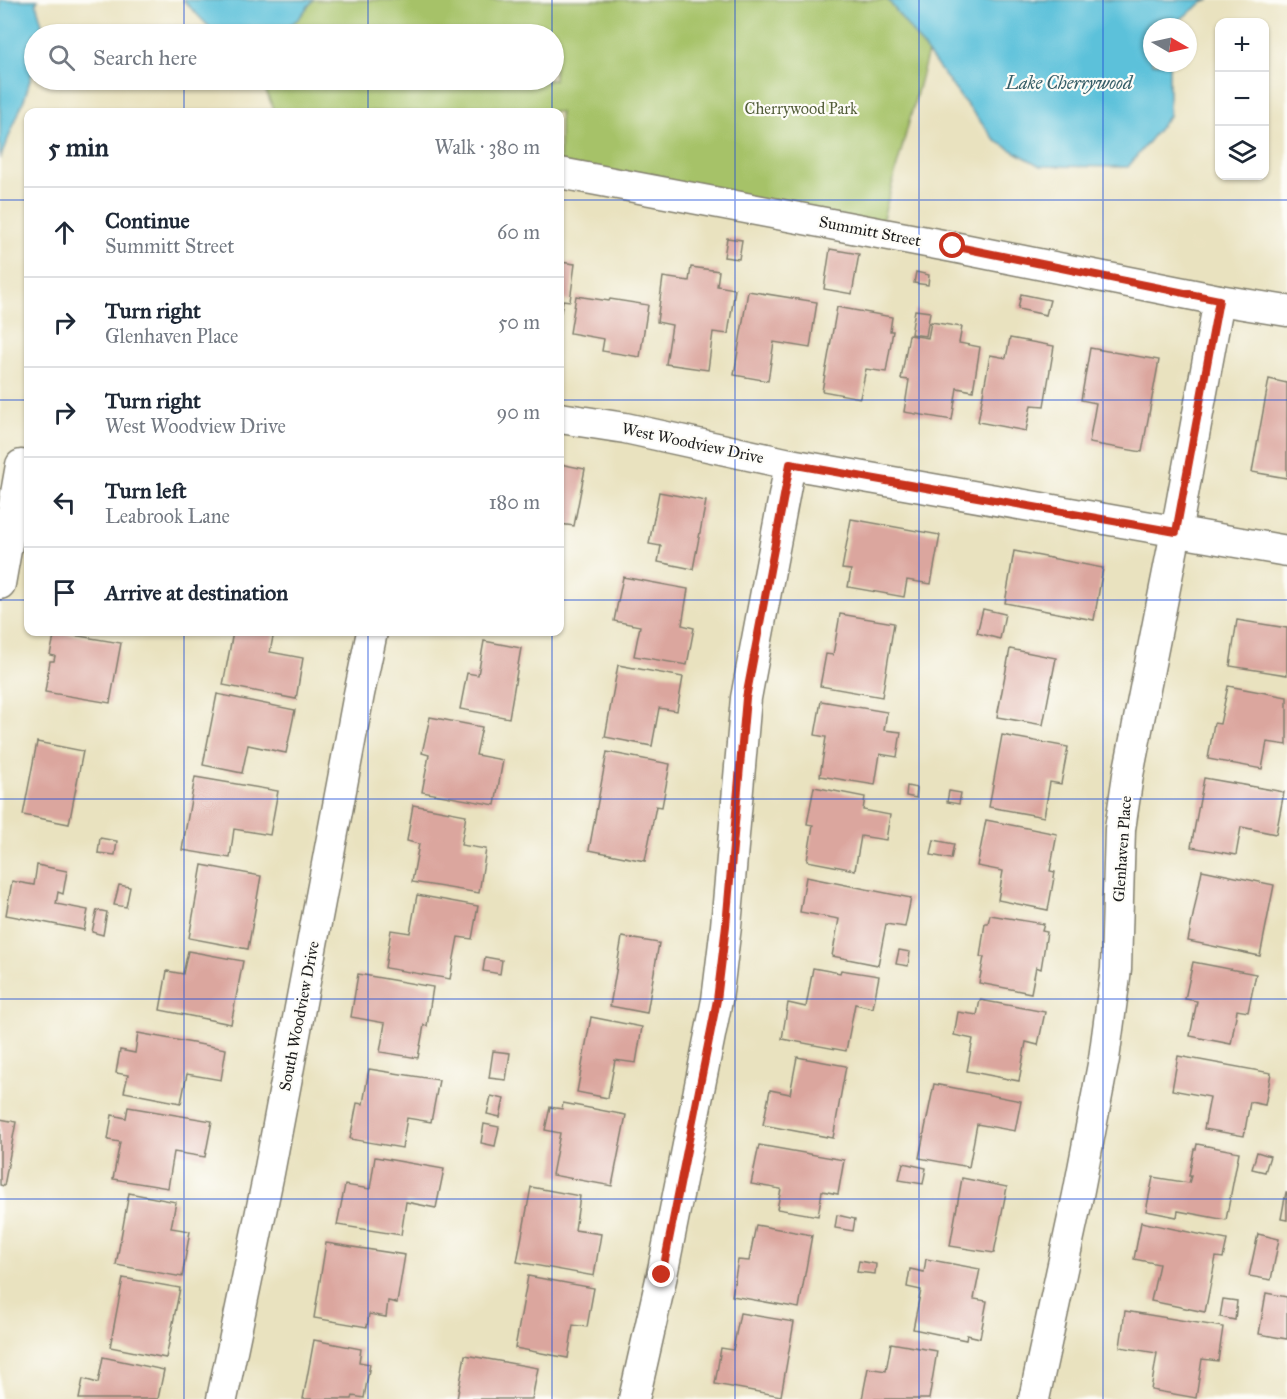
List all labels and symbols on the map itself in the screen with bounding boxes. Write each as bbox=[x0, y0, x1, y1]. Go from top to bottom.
north arrow bbox=[1143, 18, 1197, 72]
water label: Lake Cherrywood bbox=[1005, 72, 1134, 94]
park label: Cherrywood Park bbox=[744, 99, 858, 118]
street label: Summitt Street bbox=[817, 212, 923, 250]
route start bbox=[939, 232, 965, 258]
street label: West Woodview Drive bbox=[620, 419, 766, 467]
street label: Glenhaven Place bbox=[1109, 795, 1135, 903]
street label: South Woodview Drive bbox=[275, 939, 323, 1093]
route end bbox=[648, 1261, 674, 1287]

